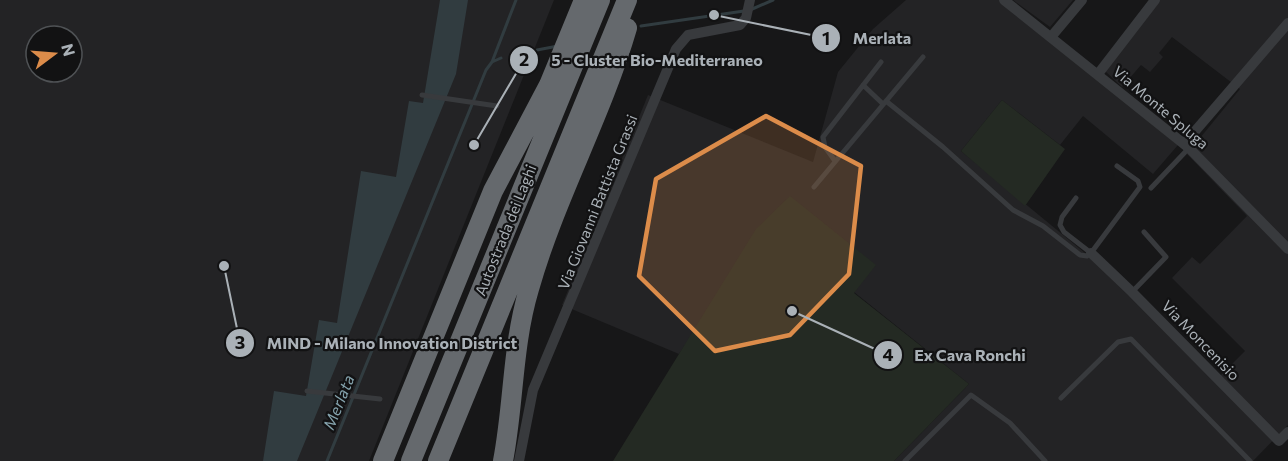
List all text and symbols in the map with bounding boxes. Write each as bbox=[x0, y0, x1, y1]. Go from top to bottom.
callout: Merlata bbox=[811, 21, 923, 55]
north arrow bbox=[24, 24, 84, 84]
text: 1 bbox=[822, 27, 830, 49]
text: Merlata bbox=[853, 28, 911, 47]
text: N bbox=[58, 41, 80, 58]
callout: 5 - Cluster Bio-Mediterraneo bbox=[509, 43, 775, 77]
text: 2 bbox=[519, 48, 529, 70]
text: 5 - Cluster Bio-Mediterraneo bbox=[551, 50, 763, 69]
street label: Via Monte Spluga bbox=[1110, 62, 1212, 152]
street label: Via Giovanni Battista Grassi bbox=[554, 112, 640, 292]
street label: Autostrada dei Laghi bbox=[470, 162, 540, 298]
street label: Via Moncenisio bbox=[1158, 296, 1244, 384]
callout: MIND - Milano Innovation District bbox=[225, 326, 529, 360]
text: 3 bbox=[235, 331, 245, 353]
text: MIND - Milano Innovation District bbox=[267, 333, 517, 352]
callout: Ex Cava Ronchi bbox=[873, 338, 1038, 372]
text: 4 bbox=[882, 343, 894, 365]
text: Ex Cava Ronchi bbox=[914, 345, 1026, 364]
water label: Merlata bbox=[318, 372, 358, 432]

